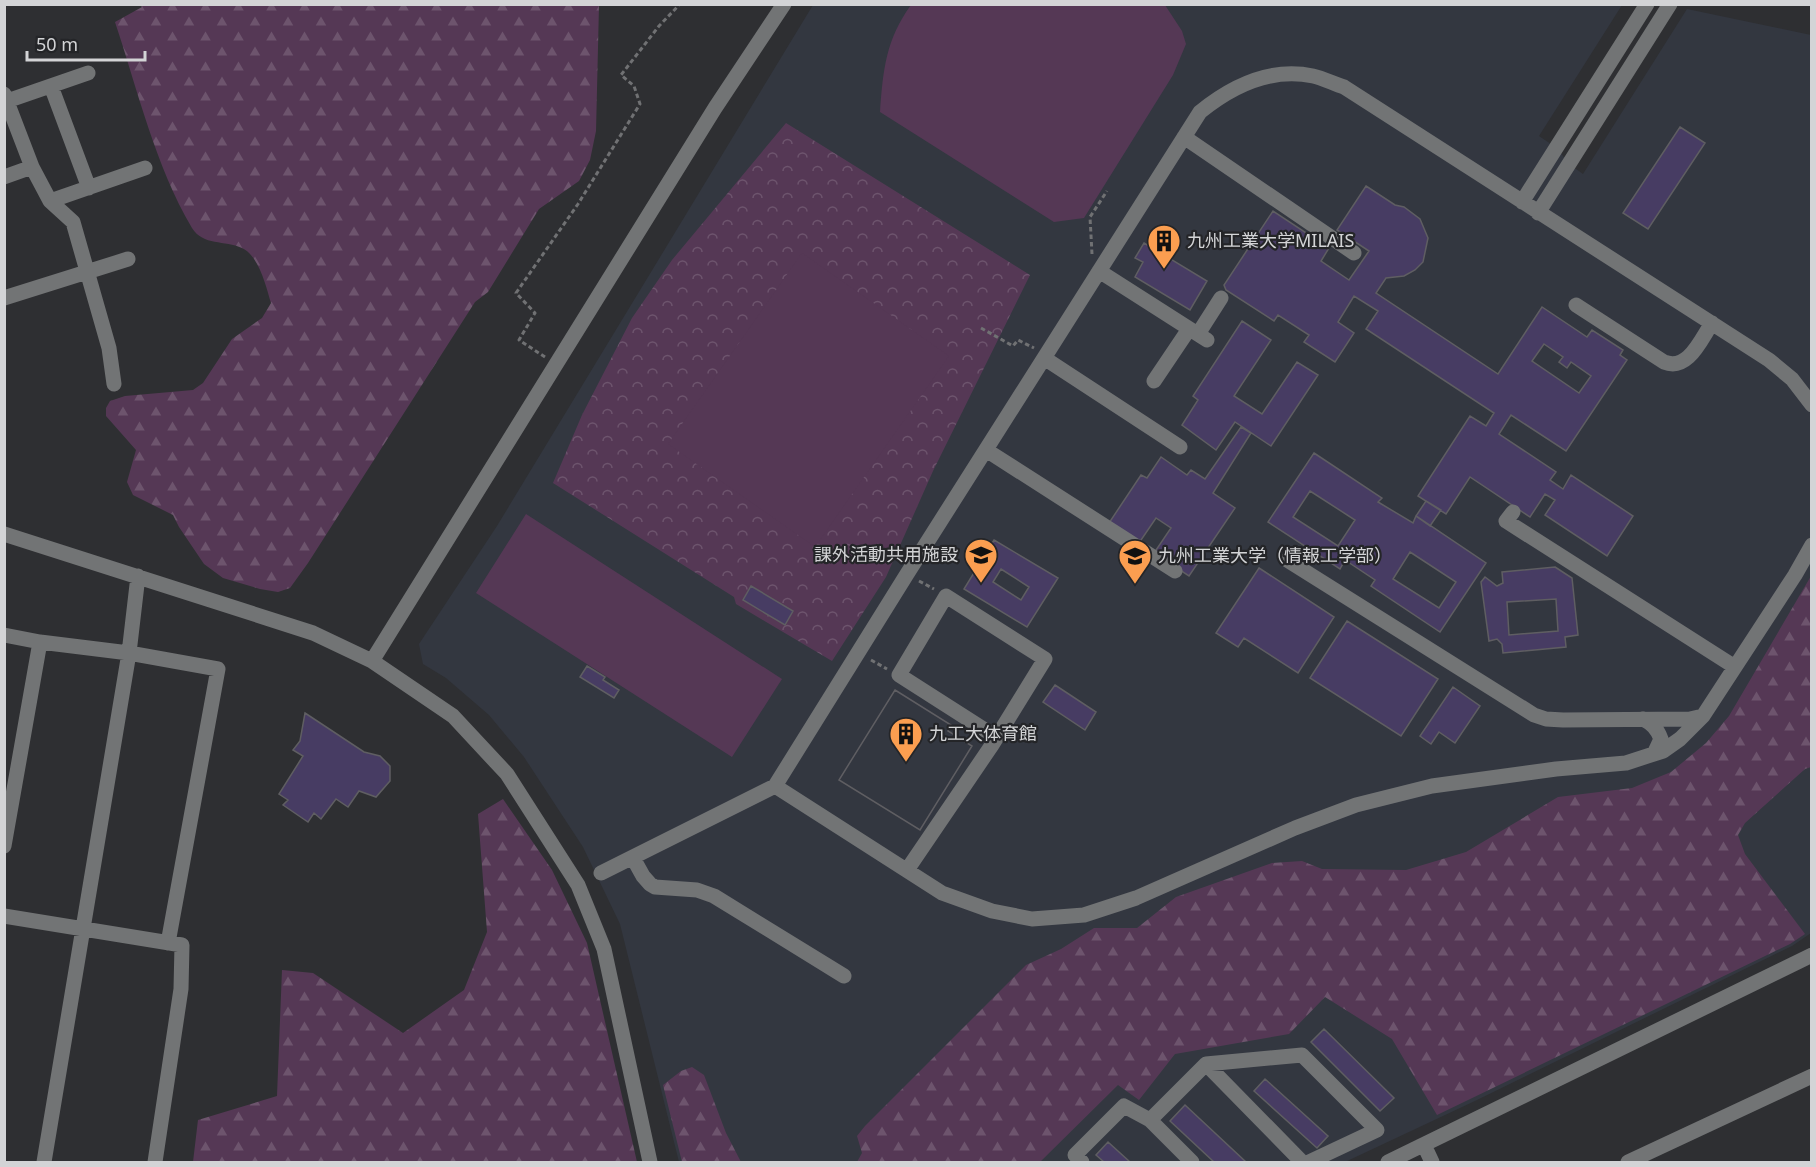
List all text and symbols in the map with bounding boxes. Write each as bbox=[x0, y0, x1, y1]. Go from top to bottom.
scale bar bbox=[27, 24, 146, 62]
text: 50 m bbox=[36, 32, 78, 56]
building icon: 九州工業大学MILAIS bbox=[1146, 223, 1182, 270]
place label: 九州工業大学MILAIS bbox=[1187, 228, 1354, 252]
school or university icon: 課外活動共用施設 bbox=[963, 537, 999, 584]
school or university icon: 九州工業大学（情報工学部） bbox=[1117, 538, 1153, 585]
place label: 課外活動共用施設 bbox=[814, 542, 958, 566]
place label: 九州工業大学（情報工学部） bbox=[1158, 543, 1392, 567]
building icon: 九工大体育館 bbox=[888, 716, 924, 763]
place label: 九工大体育館 bbox=[929, 721, 1037, 745]

